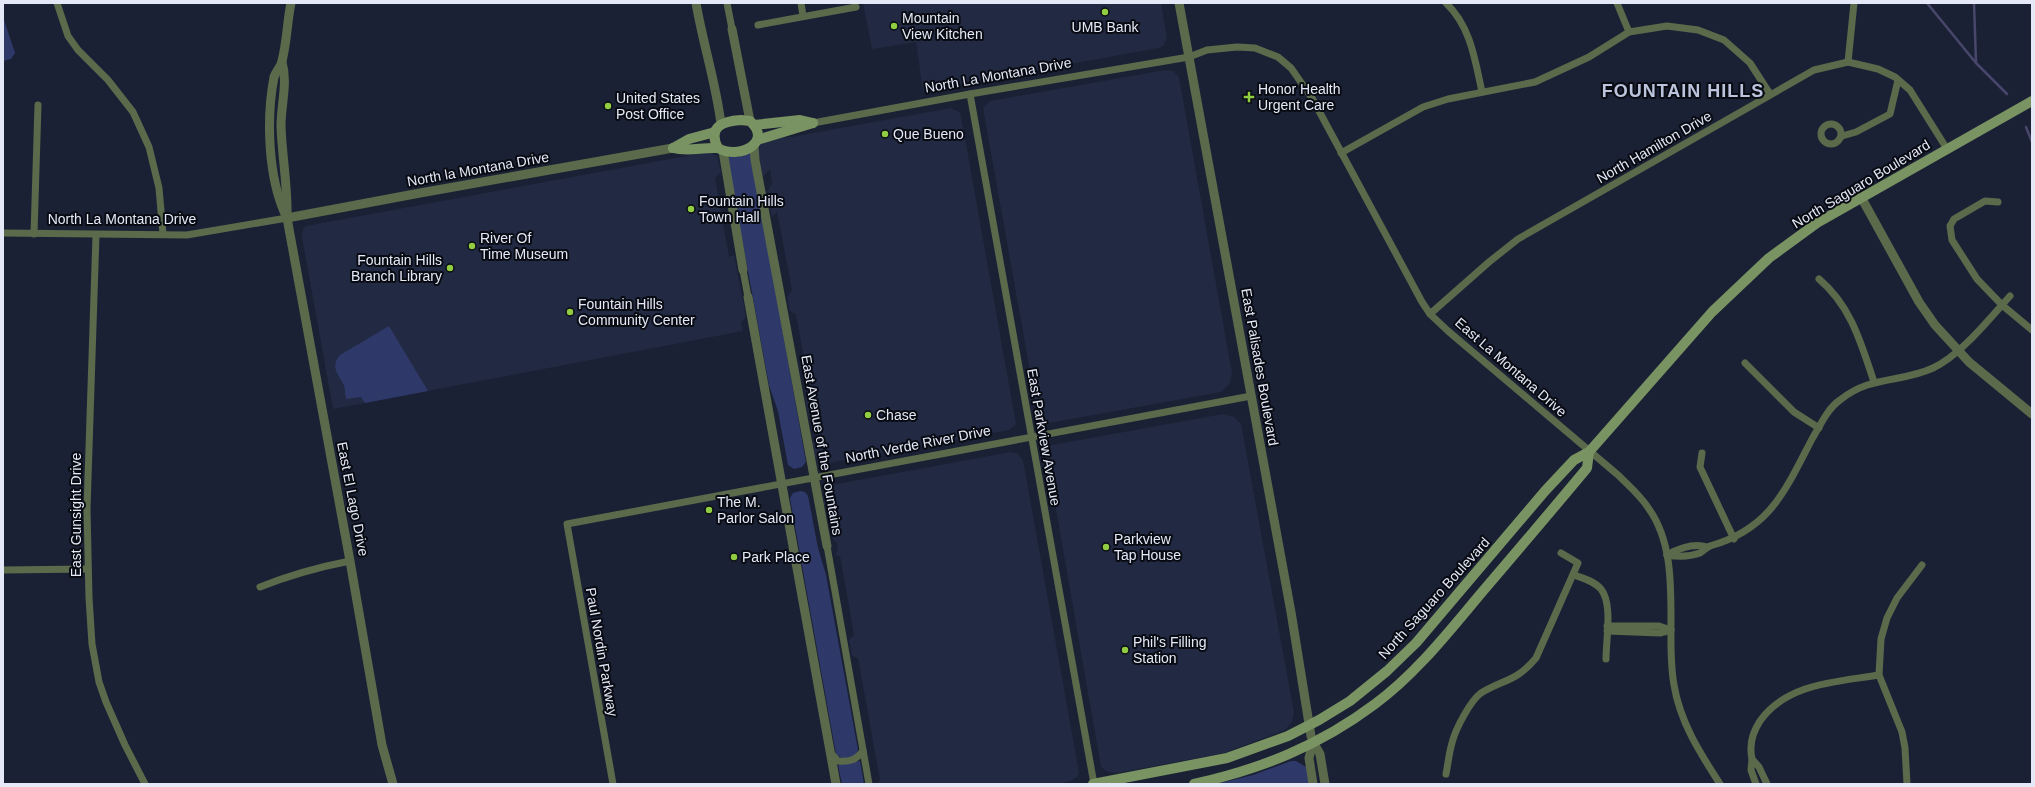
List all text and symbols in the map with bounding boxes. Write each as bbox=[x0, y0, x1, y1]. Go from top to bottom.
marker: UMB Bank bbox=[1100, 7, 1110, 17]
place label: Mountain View Kitchen bbox=[902, 10, 983, 42]
place label: UMB Bank bbox=[1072, 19, 1139, 35]
marker: Mountain View Kitchen bbox=[889, 21, 899, 31]
street label: North La Montana Drive bbox=[923, 54, 1073, 96]
place label: Honor Health Urgent Care bbox=[1258, 81, 1341, 113]
district label: FOUNTAIN HILLS bbox=[1602, 81, 1764, 101]
place label: United States Post Office bbox=[616, 90, 700, 122]
marker: Honor Health Urgent Care bbox=[1243, 91, 1255, 103]
marker: United States Post Office bbox=[603, 101, 613, 111]
street label: North Hamilton Drive bbox=[1594, 107, 1714, 186]
place label: Que Bueno bbox=[893, 126, 964, 142]
marker: Que Bueno bbox=[880, 129, 890, 139]
street label: North Saguaro Boulevard bbox=[1789, 136, 1933, 232]
street label: North la Montana Drive bbox=[406, 149, 550, 189]
place label: Fountain Hills Town Hall bbox=[699, 193, 784, 225]
marker: Fountain Hills Town Hall bbox=[686, 204, 696, 214]
street label: North La Montana Drive bbox=[48, 211, 197, 227]
place label: River Of Time Museum bbox=[480, 230, 568, 262]
marker: River Of Time Museum bbox=[467, 241, 477, 251]
place label: Fountain Hills Branch Library bbox=[351, 252, 442, 284]
marker: Fountain Hills Branch Library bbox=[445, 263, 455, 273]
street label: East Palisades Boulevard bbox=[1238, 287, 1282, 447]
place label: Fountain Hills Community Center bbox=[578, 296, 695, 328]
marker: Fountain Hills Community Center bbox=[565, 307, 575, 317]
street label: East La Montana Drive bbox=[1452, 314, 1570, 420]
street label: East Avenue of the Fountains bbox=[798, 354, 846, 536]
street label: East Parkview Avenue bbox=[1024, 367, 1064, 507]
place label: Chase bbox=[876, 407, 917, 423]
marker: Chase bbox=[863, 410, 873, 420]
street label: North Verde River Drive bbox=[844, 422, 992, 466]
street label: East El Lago Drive bbox=[334, 441, 372, 558]
street label: East Gunsight Drive bbox=[68, 453, 84, 577]
place label: The M. Parlor Salon bbox=[717, 494, 794, 526]
marker: The M. Parlor Salon bbox=[704, 505, 714, 515]
place label: Parkview Tap House bbox=[1114, 531, 1181, 563]
street label: North Saguaro Boulevard bbox=[1375, 534, 1493, 662]
marker: Parkview Tap House bbox=[1101, 542, 1111, 552]
place label: Park Place bbox=[742, 549, 810, 565]
marker: Park Place bbox=[729, 552, 739, 562]
street label: Paul Nordin Parkway bbox=[583, 586, 621, 718]
place label: Phil's Filling Station bbox=[1133, 634, 1206, 666]
marker: Phil's Filling Station bbox=[1120, 645, 1130, 655]

